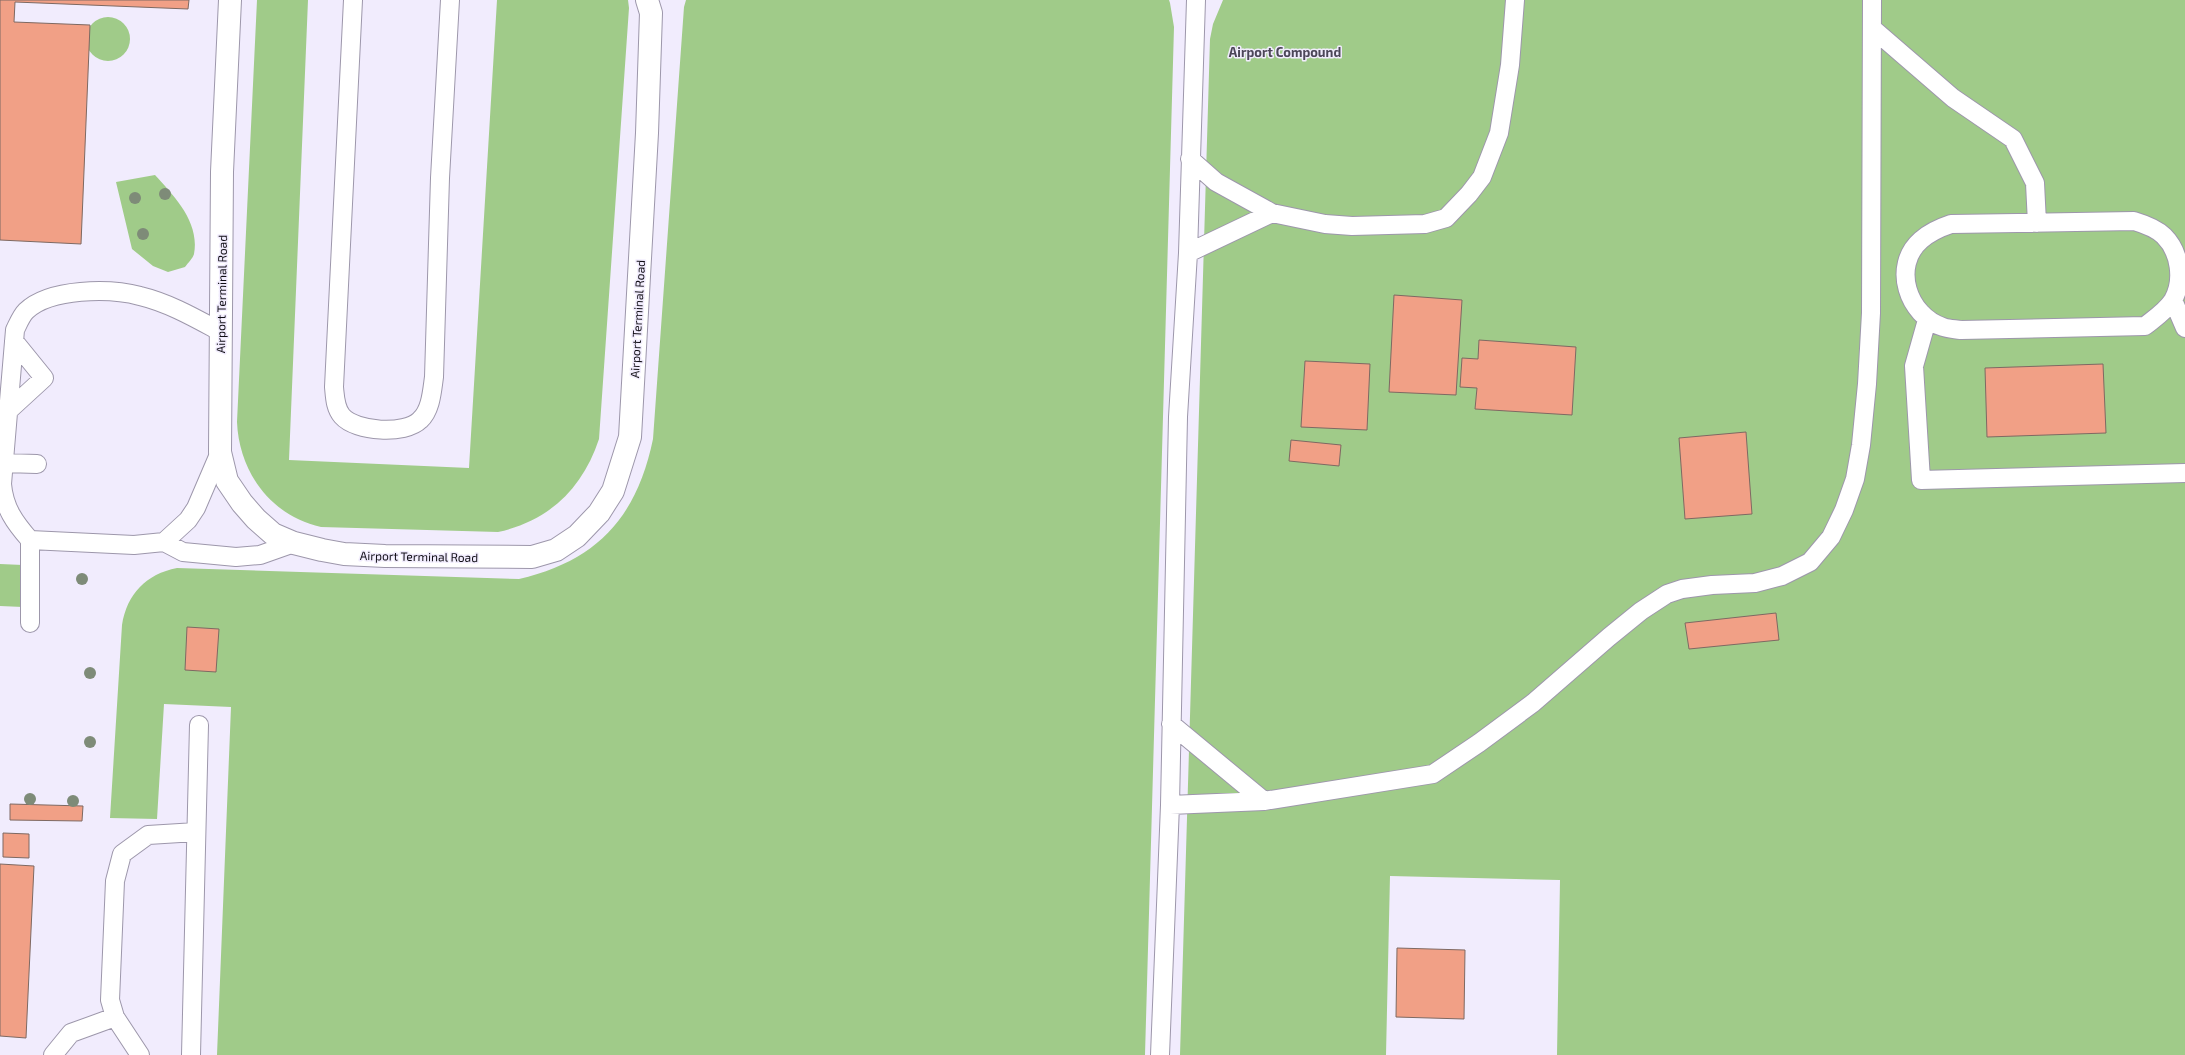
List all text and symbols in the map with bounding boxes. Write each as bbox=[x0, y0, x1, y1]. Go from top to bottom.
district label: Airport Compound bbox=[1229, 44, 1341, 60]
street label: Airport Terminal Road bbox=[213, 235, 229, 353]
street label: Airport Terminal Road bbox=[627, 260, 647, 378]
street label: Airport Terminal Road bbox=[360, 548, 478, 564]

